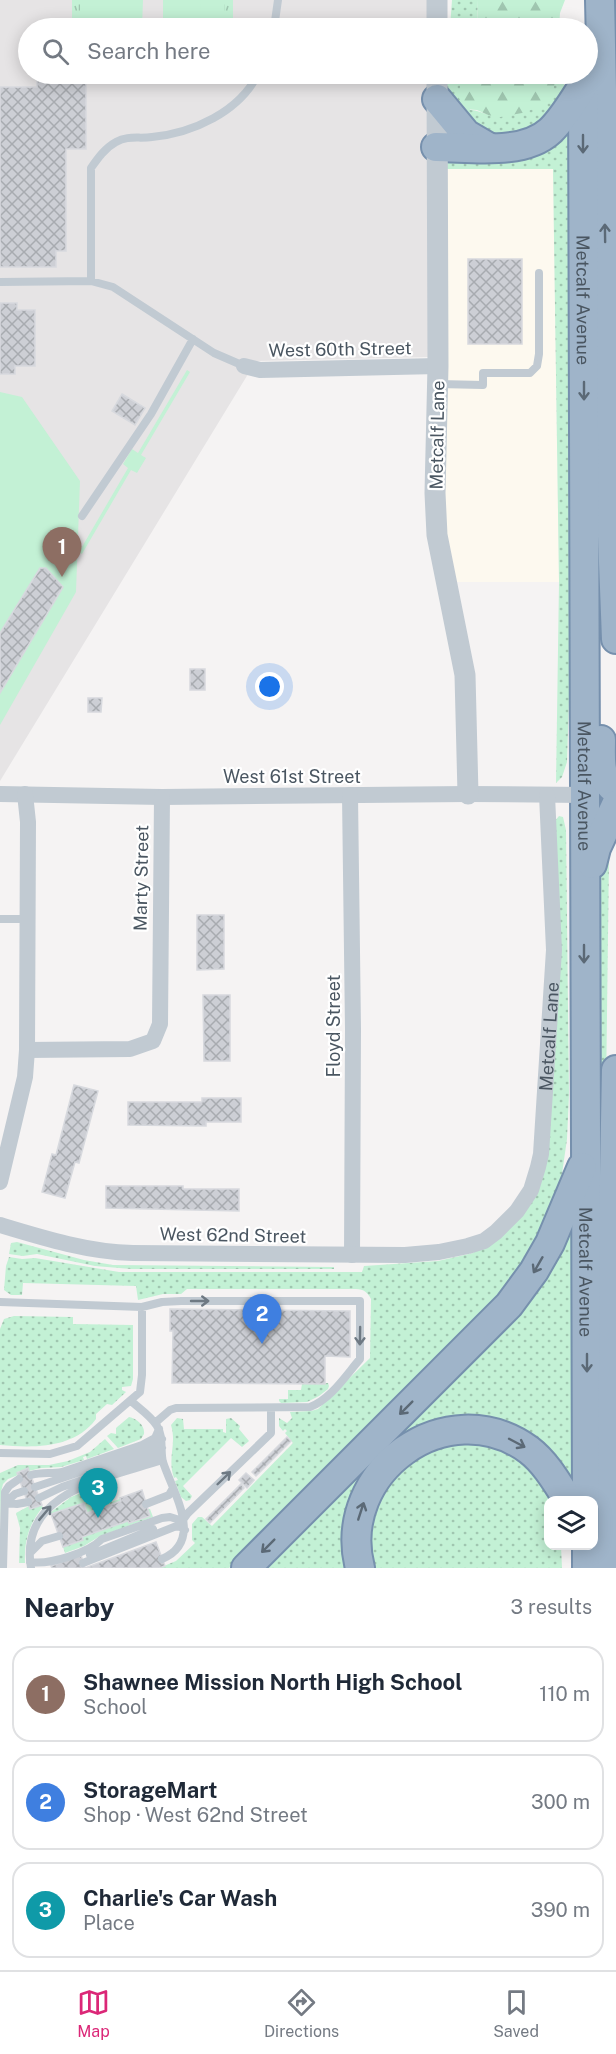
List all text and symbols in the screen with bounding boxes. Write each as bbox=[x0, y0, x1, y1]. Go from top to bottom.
search box bbox=[18, 18, 598, 84]
icon: search bbox=[39, 35, 72, 68]
text: Search here bbox=[87, 38, 211, 64]
one-way arrow bbox=[577, 134, 589, 154]
one-way arrow bbox=[599, 224, 611, 244]
street label: Metcalf Avenue bbox=[573, 235, 594, 365]
street label: West 60th Street bbox=[268, 337, 412, 361]
street label: Metcalf Lane bbox=[426, 380, 448, 490]
one-way arrow bbox=[578, 380, 590, 400]
pin: 1 bbox=[42, 528, 82, 577]
your location bbox=[255, 672, 284, 701]
street label: Metcalf Avenue bbox=[574, 721, 596, 851]
street label: West 61st Street bbox=[223, 766, 361, 787]
street label: Marty Street bbox=[130, 825, 152, 931]
one-way arrow bbox=[578, 944, 590, 964]
street label: Floyd Street bbox=[323, 975, 344, 1077]
street label: Metcalf Lane bbox=[535, 981, 562, 1092]
street label: Metcalf Avenue bbox=[576, 1207, 597, 1337]
street label: West 62nd Street bbox=[159, 1223, 307, 1247]
one-way arrow bbox=[531, 1256, 543, 1273]
pin: 2 bbox=[242, 1294, 282, 1344]
one-way arrow bbox=[189, 1295, 209, 1307]
one-way arrow bbox=[354, 1325, 366, 1345]
one-way arrow bbox=[581, 1353, 593, 1373]
one-way arrow bbox=[399, 1401, 414, 1416]
one-way arrow bbox=[507, 1438, 525, 1450]
pin: 3 bbox=[78, 1468, 118, 1518]
one-way arrow bbox=[216, 1471, 231, 1485]
map controls bbox=[544, 1496, 598, 1550]
button: layers bbox=[544, 1496, 598, 1550]
one-way arrow bbox=[356, 1502, 367, 1521]
one-way arrow bbox=[38, 1505, 51, 1521]
one-way arrow bbox=[261, 1539, 276, 1554]
text: Nearby bbox=[24, 1592, 114, 1623]
text: 3 results bbox=[511, 1595, 592, 1619]
text: Shawnee Mission North High School bbox=[83, 1669, 463, 1695]
text: 1 bbox=[41, 1682, 50, 1706]
text: 110 m bbox=[539, 1682, 590, 1706]
text: School bbox=[83, 1695, 147, 1719]
text: StorageMart bbox=[83, 1777, 217, 1803]
text: 2 bbox=[39, 1790, 52, 1814]
text: 300 m bbox=[531, 1790, 590, 1814]
text: Shop · West 62nd Street bbox=[83, 1803, 308, 1827]
text: Charlie's Car Wash bbox=[83, 1885, 277, 1911]
text: 3 bbox=[39, 1898, 52, 1922]
text: 390 m bbox=[531, 1898, 590, 1922]
text: Place bbox=[83, 1911, 135, 1935]
tab: Map bbox=[77, 1986, 110, 2041]
tab: Directions bbox=[264, 1986, 339, 2041]
tab: Saved bbox=[493, 1986, 539, 2041]

